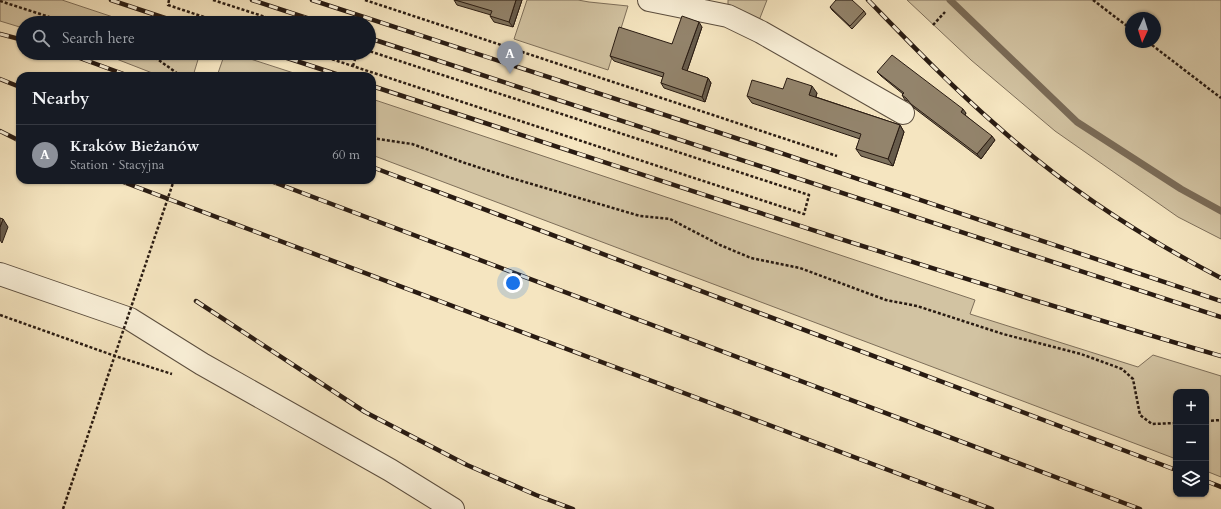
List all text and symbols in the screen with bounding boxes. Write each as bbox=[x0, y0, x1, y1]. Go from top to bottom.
north arrow bbox=[1125, 12, 1161, 48]
search box bbox=[16, 16, 376, 60]
icon: search bbox=[30, 27, 52, 49]
text: Search here bbox=[62, 28, 135, 48]
pin: A bbox=[497, 41, 523, 74]
text: Nearby bbox=[32, 87, 89, 110]
text: Kraków Bieżanów bbox=[70, 136, 199, 156]
text: A bbox=[40, 146, 50, 164]
text: 60 m bbox=[332, 146, 360, 164]
text: Station · Stacyjna bbox=[70, 156, 164, 174]
your location bbox=[503, 273, 523, 293]
map controls bbox=[1173, 389, 1209, 497]
button: + bbox=[1173, 389, 1209, 425]
button: − bbox=[1173, 425, 1209, 461]
button: layers bbox=[1173, 461, 1209, 497]

